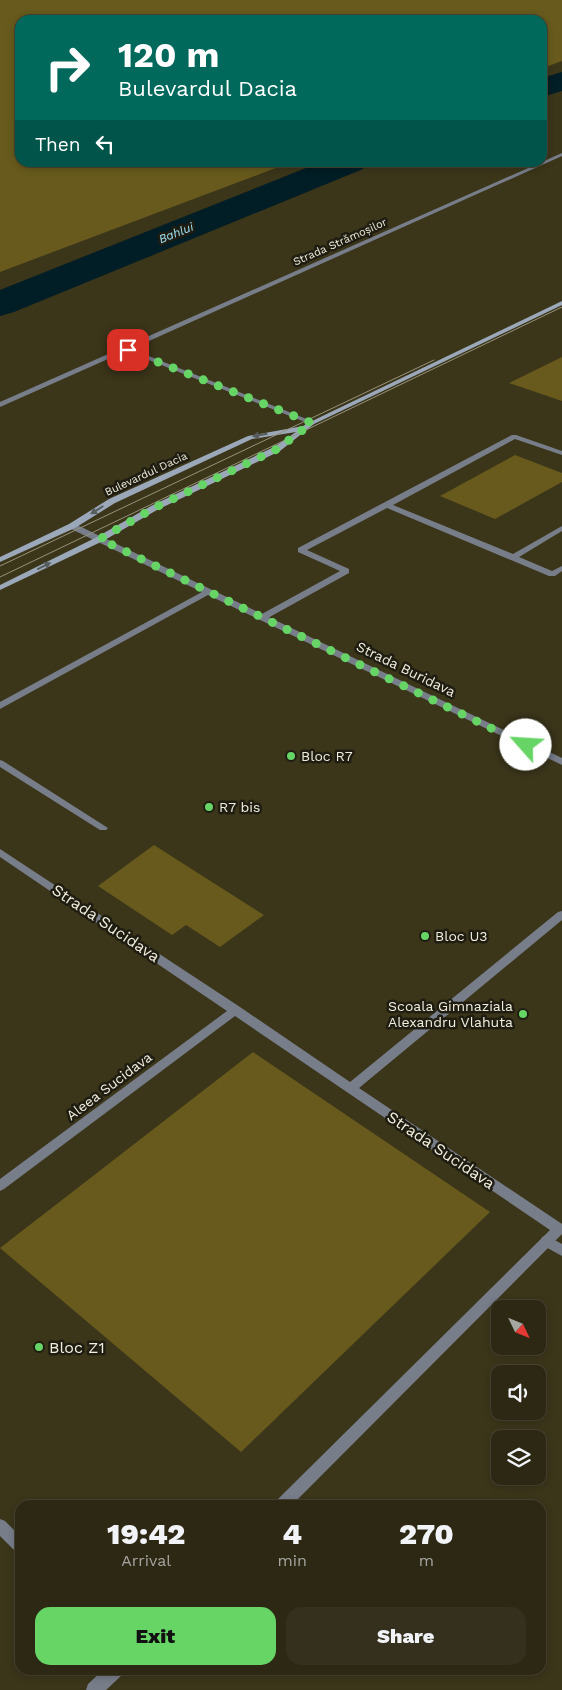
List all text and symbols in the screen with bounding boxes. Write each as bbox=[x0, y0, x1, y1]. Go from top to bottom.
text: 120 m bbox=[118, 34, 219, 76]
icon: right bbox=[35, 35, 100, 100]
text: Bulevardul Dacia bbox=[118, 76, 297, 101]
icon: left bbox=[91, 130, 119, 158]
text: Then bbox=[35, 133, 81, 156]
street label: Strada Strămoșilor bbox=[291, 215, 389, 269]
water label: Bahlui bbox=[157, 219, 196, 246]
pin bbox=[107, 329, 149, 371]
icon: arrive bbox=[114, 336, 142, 364]
one-way arrow bbox=[252, 432, 268, 440]
street label: Bulevardul Dacia bbox=[103, 449, 189, 499]
one-way arrow bbox=[91, 506, 104, 515]
one-way arrow bbox=[37, 562, 51, 570]
street label: Strada Buridava bbox=[354, 638, 458, 700]
position arrow bbox=[499, 718, 551, 770]
place label: Bloc R7 bbox=[301, 748, 353, 764]
marker: Bloc R7 bbox=[285, 750, 297, 762]
place label: R7 bis bbox=[219, 799, 260, 815]
marker: R7 bis bbox=[203, 801, 215, 813]
street label: Strada Sucidava bbox=[49, 880, 163, 966]
place label: Bloc U3 bbox=[435, 928, 488, 944]
marker: Bloc U3 bbox=[419, 930, 431, 942]
place label: Scoala Gimnaziala Alexandru Vlahuta bbox=[388, 998, 513, 1030]
marker: Scoala Gimnaziala Alexandru Vlahuta bbox=[517, 1008, 529, 1020]
street label: Aleea Sucidava bbox=[63, 1049, 155, 1123]
street label: Strada Sucidava bbox=[384, 1107, 498, 1193]
north arrow bbox=[491, 1300, 546, 1355]
map controls bbox=[491, 1300, 546, 1485]
place label: Bloc Z1 bbox=[49, 1338, 105, 1357]
marker: Bloc Z1 bbox=[33, 1341, 45, 1353]
button: sound bbox=[491, 1365, 546, 1420]
button: layers bbox=[491, 1430, 546, 1485]
text: 19:42 bbox=[107, 1516, 185, 1551]
text: 4 bbox=[282, 1516, 302, 1551]
text: 270 bbox=[399, 1516, 454, 1551]
text: Arrival bbox=[121, 1551, 171, 1570]
text: min bbox=[277, 1551, 307, 1570]
text: m bbox=[419, 1551, 434, 1570]
button: Exit bbox=[35, 1607, 276, 1665]
button: Share bbox=[286, 1607, 526, 1665]

